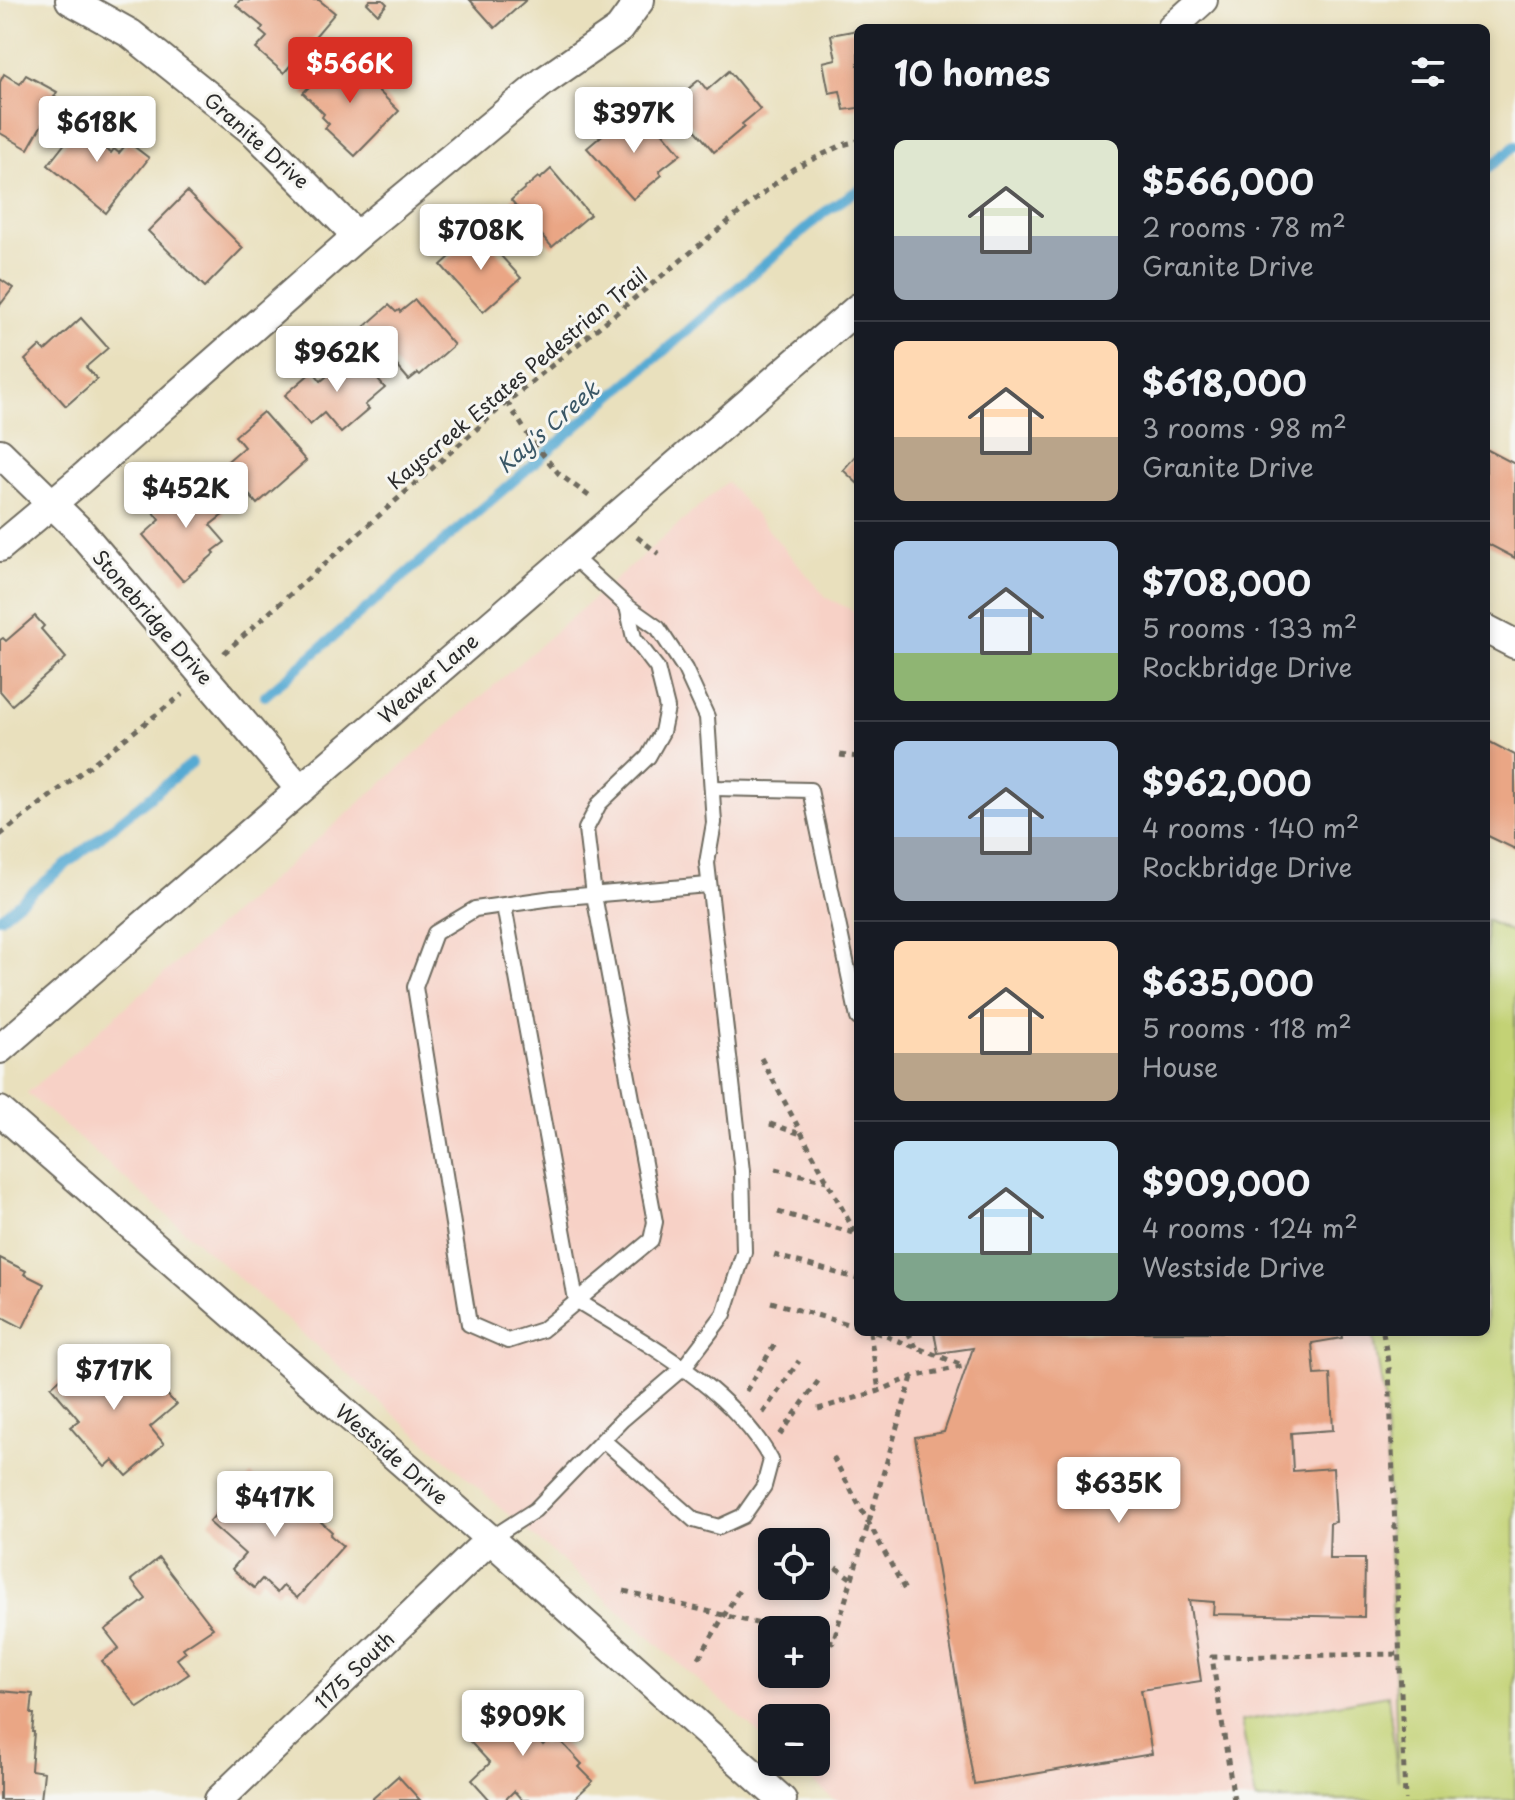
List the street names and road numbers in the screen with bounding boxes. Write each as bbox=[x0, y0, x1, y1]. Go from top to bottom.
street label: Granite Drive bbox=[198, 85, 316, 195]
street label: Kayscreek Estates Pedestrian Trail bbox=[380, 260, 654, 496]
street label: Stonebridge Drive bbox=[86, 543, 220, 691]
street label: Weaver Lane bbox=[371, 626, 485, 730]
street label: Westside Drive bbox=[329, 1396, 455, 1512]
street label: 1175 South bbox=[307, 1624, 401, 1716]

